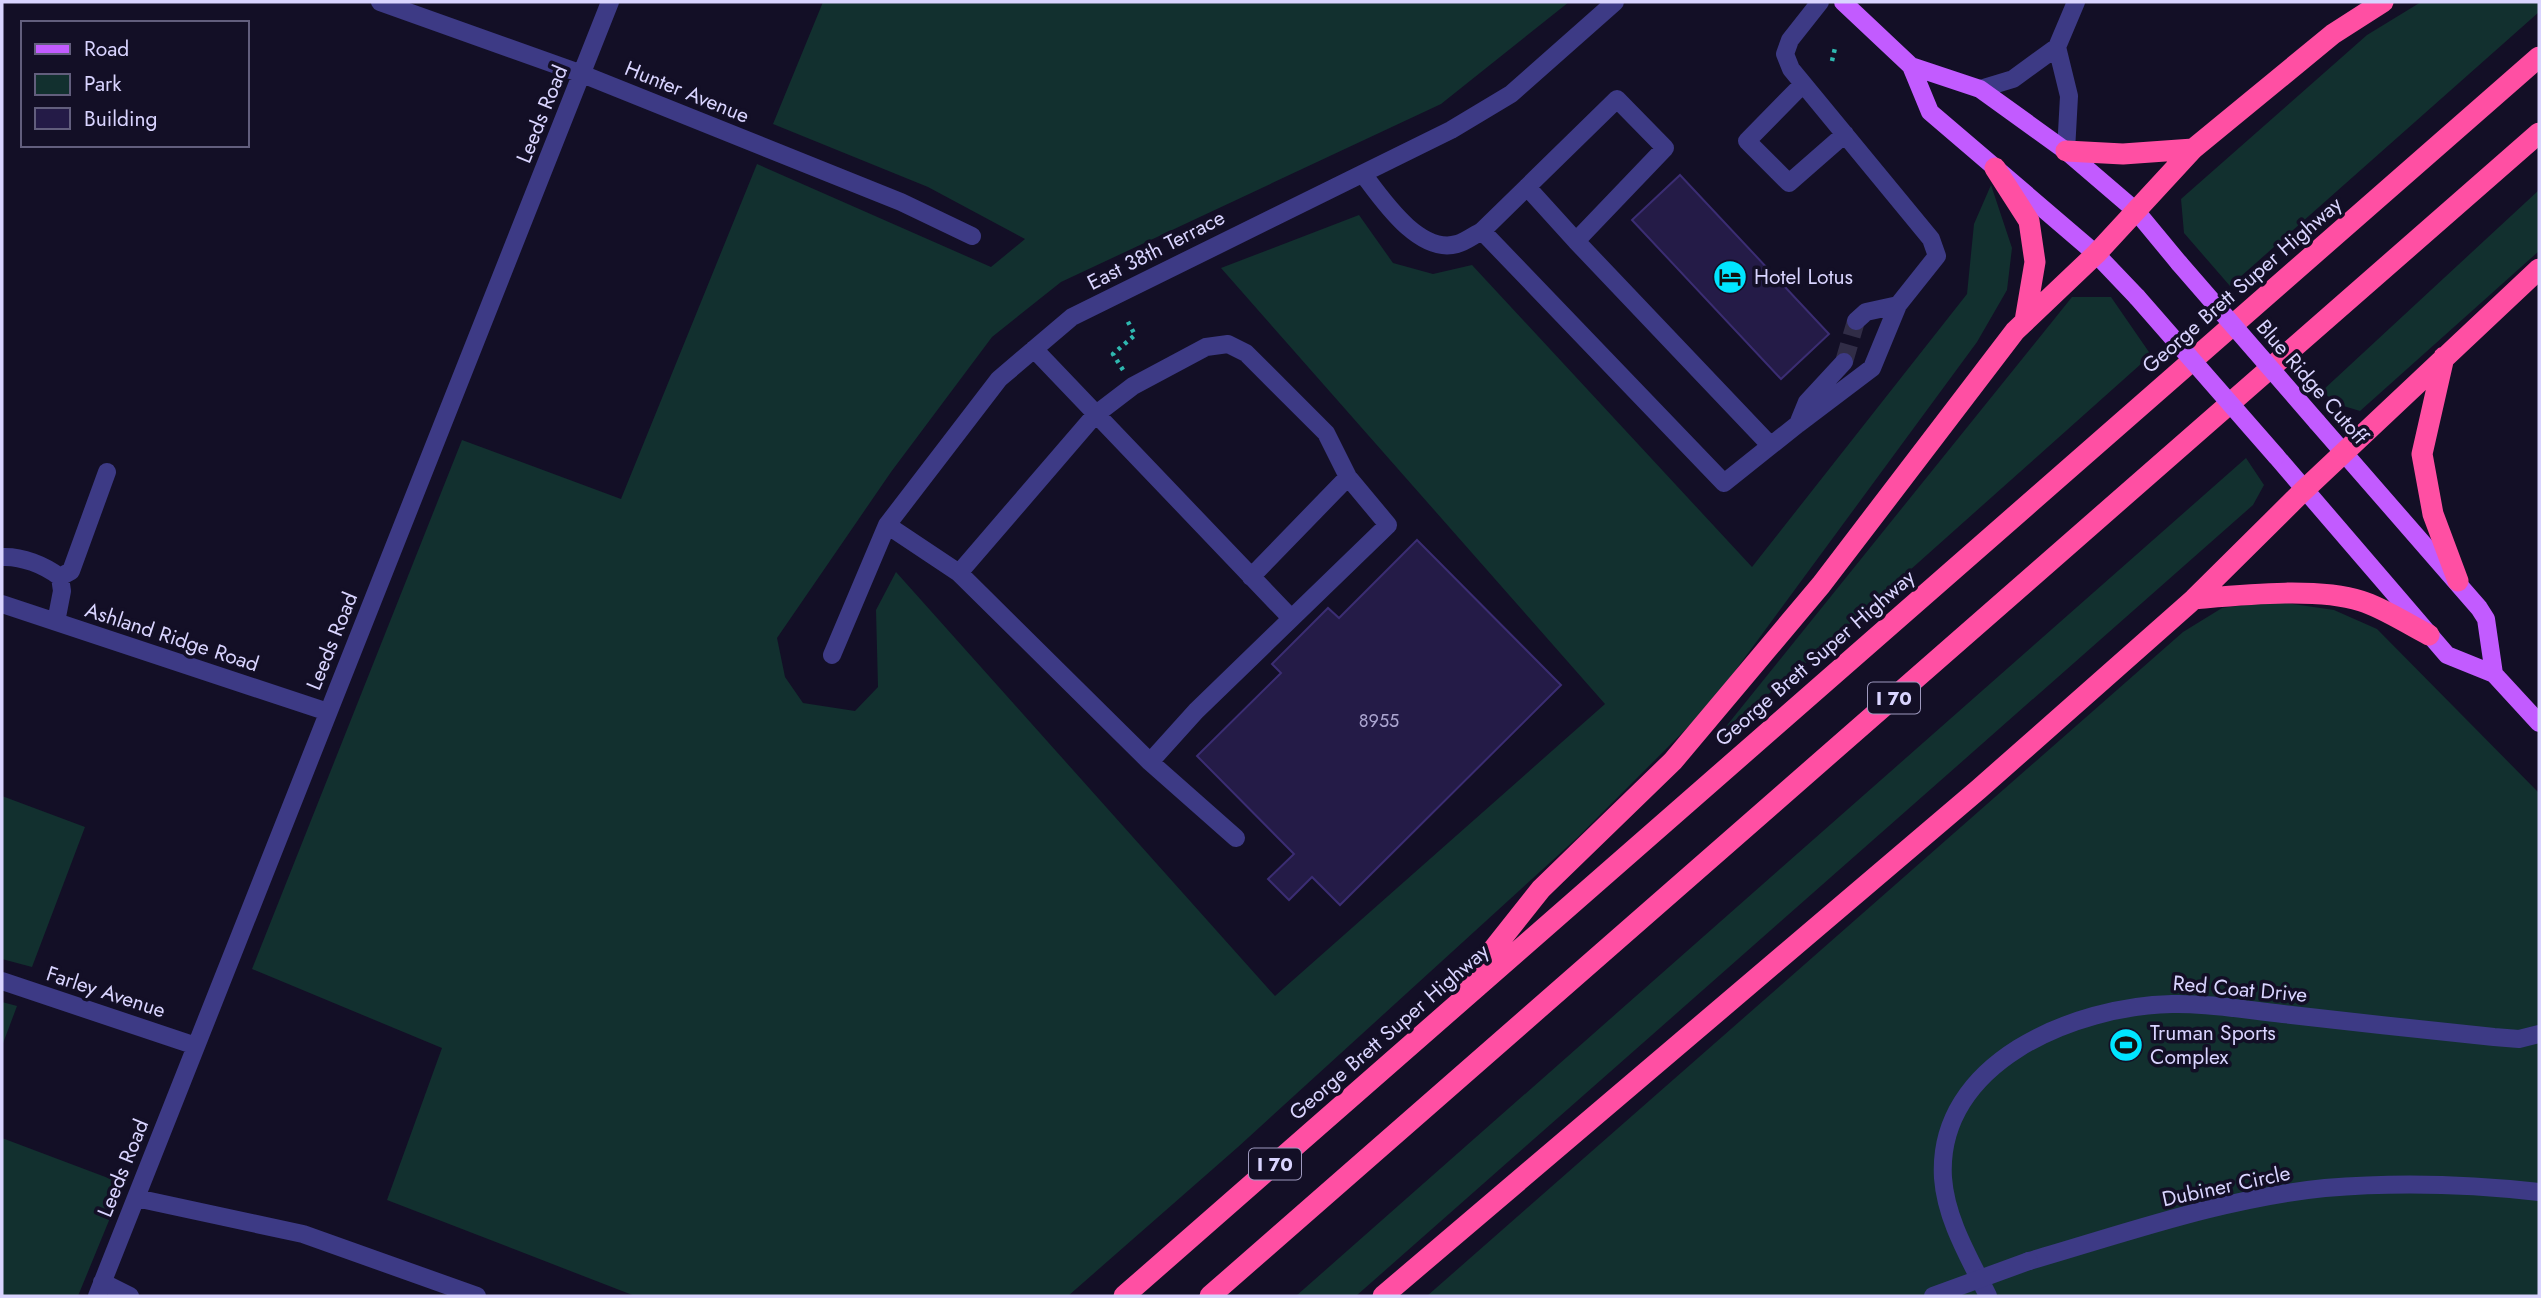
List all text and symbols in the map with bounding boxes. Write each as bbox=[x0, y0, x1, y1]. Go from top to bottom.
legend bbox=[21, 21, 248, 147]
text: Road bbox=[84, 34, 129, 64]
street label: Hunter Avenue bbox=[620, 53, 754, 131]
street label: Leeds Road bbox=[509, 61, 575, 167]
text: Park bbox=[84, 69, 122, 99]
text: Building bbox=[84, 104, 157, 134]
street label: George Brett Super Highway bbox=[2136, 189, 2349, 380]
street label: East 38th Terrace bbox=[1082, 202, 1230, 298]
hotel icon: Hotel Lotus bbox=[1711, 258, 1749, 296]
place label: Hotel Lotus bbox=[1754, 262, 1853, 292]
street label: Blue Ridge Cutoff bbox=[2249, 313, 2375, 452]
street label: George Brett Super Highway bbox=[1709, 562, 1922, 753]
street label: Leeds Road bbox=[299, 588, 365, 694]
street label: Ashland Ridge Road bbox=[81, 595, 263, 679]
road number: I 70 bbox=[1868, 682, 1920, 713]
house number: 8955 bbox=[1359, 708, 1399, 734]
street label: George Brett Super Highway bbox=[1283, 936, 1496, 1127]
street label: Farley Avenue bbox=[43, 959, 170, 1025]
street label: Red Coat Drive bbox=[2172, 968, 2309, 1010]
place label: Truman Sports Complex bbox=[2150, 1018, 2276, 1072]
sports icon: Truman Sports Complex bbox=[2107, 1026, 2145, 1064]
street label: Leeds Road bbox=[90, 1115, 156, 1221]
road number: I 70 bbox=[1249, 1148, 1301, 1180]
street label: Dubiner Circle bbox=[2159, 1158, 2293, 1214]

